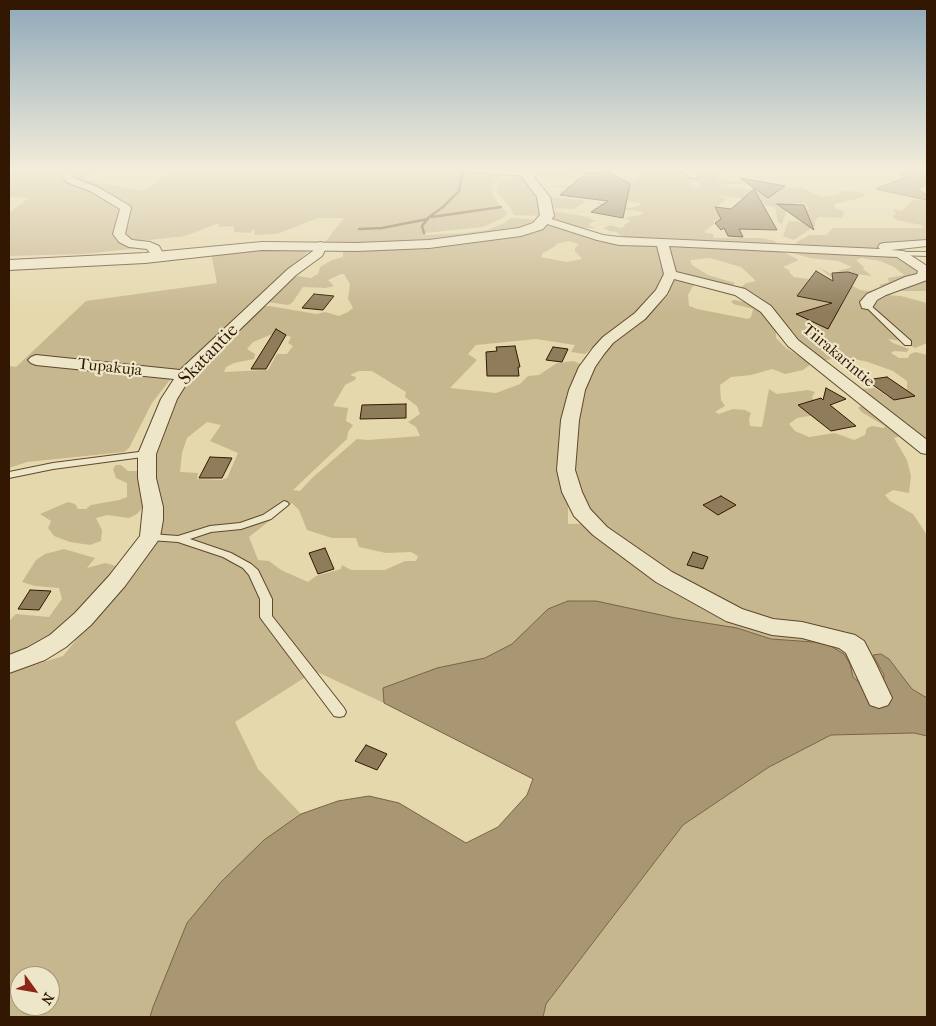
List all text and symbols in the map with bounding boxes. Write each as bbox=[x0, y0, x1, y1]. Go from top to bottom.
street label: Skatantie bbox=[174, 320, 244, 390]
street label: Tiirakarintie bbox=[798, 320, 878, 392]
street label: Tupakuja bbox=[77, 355, 143, 381]
north arrow bbox=[10, 966, 60, 1016]
text: N bbox=[37, 990, 57, 1008]

